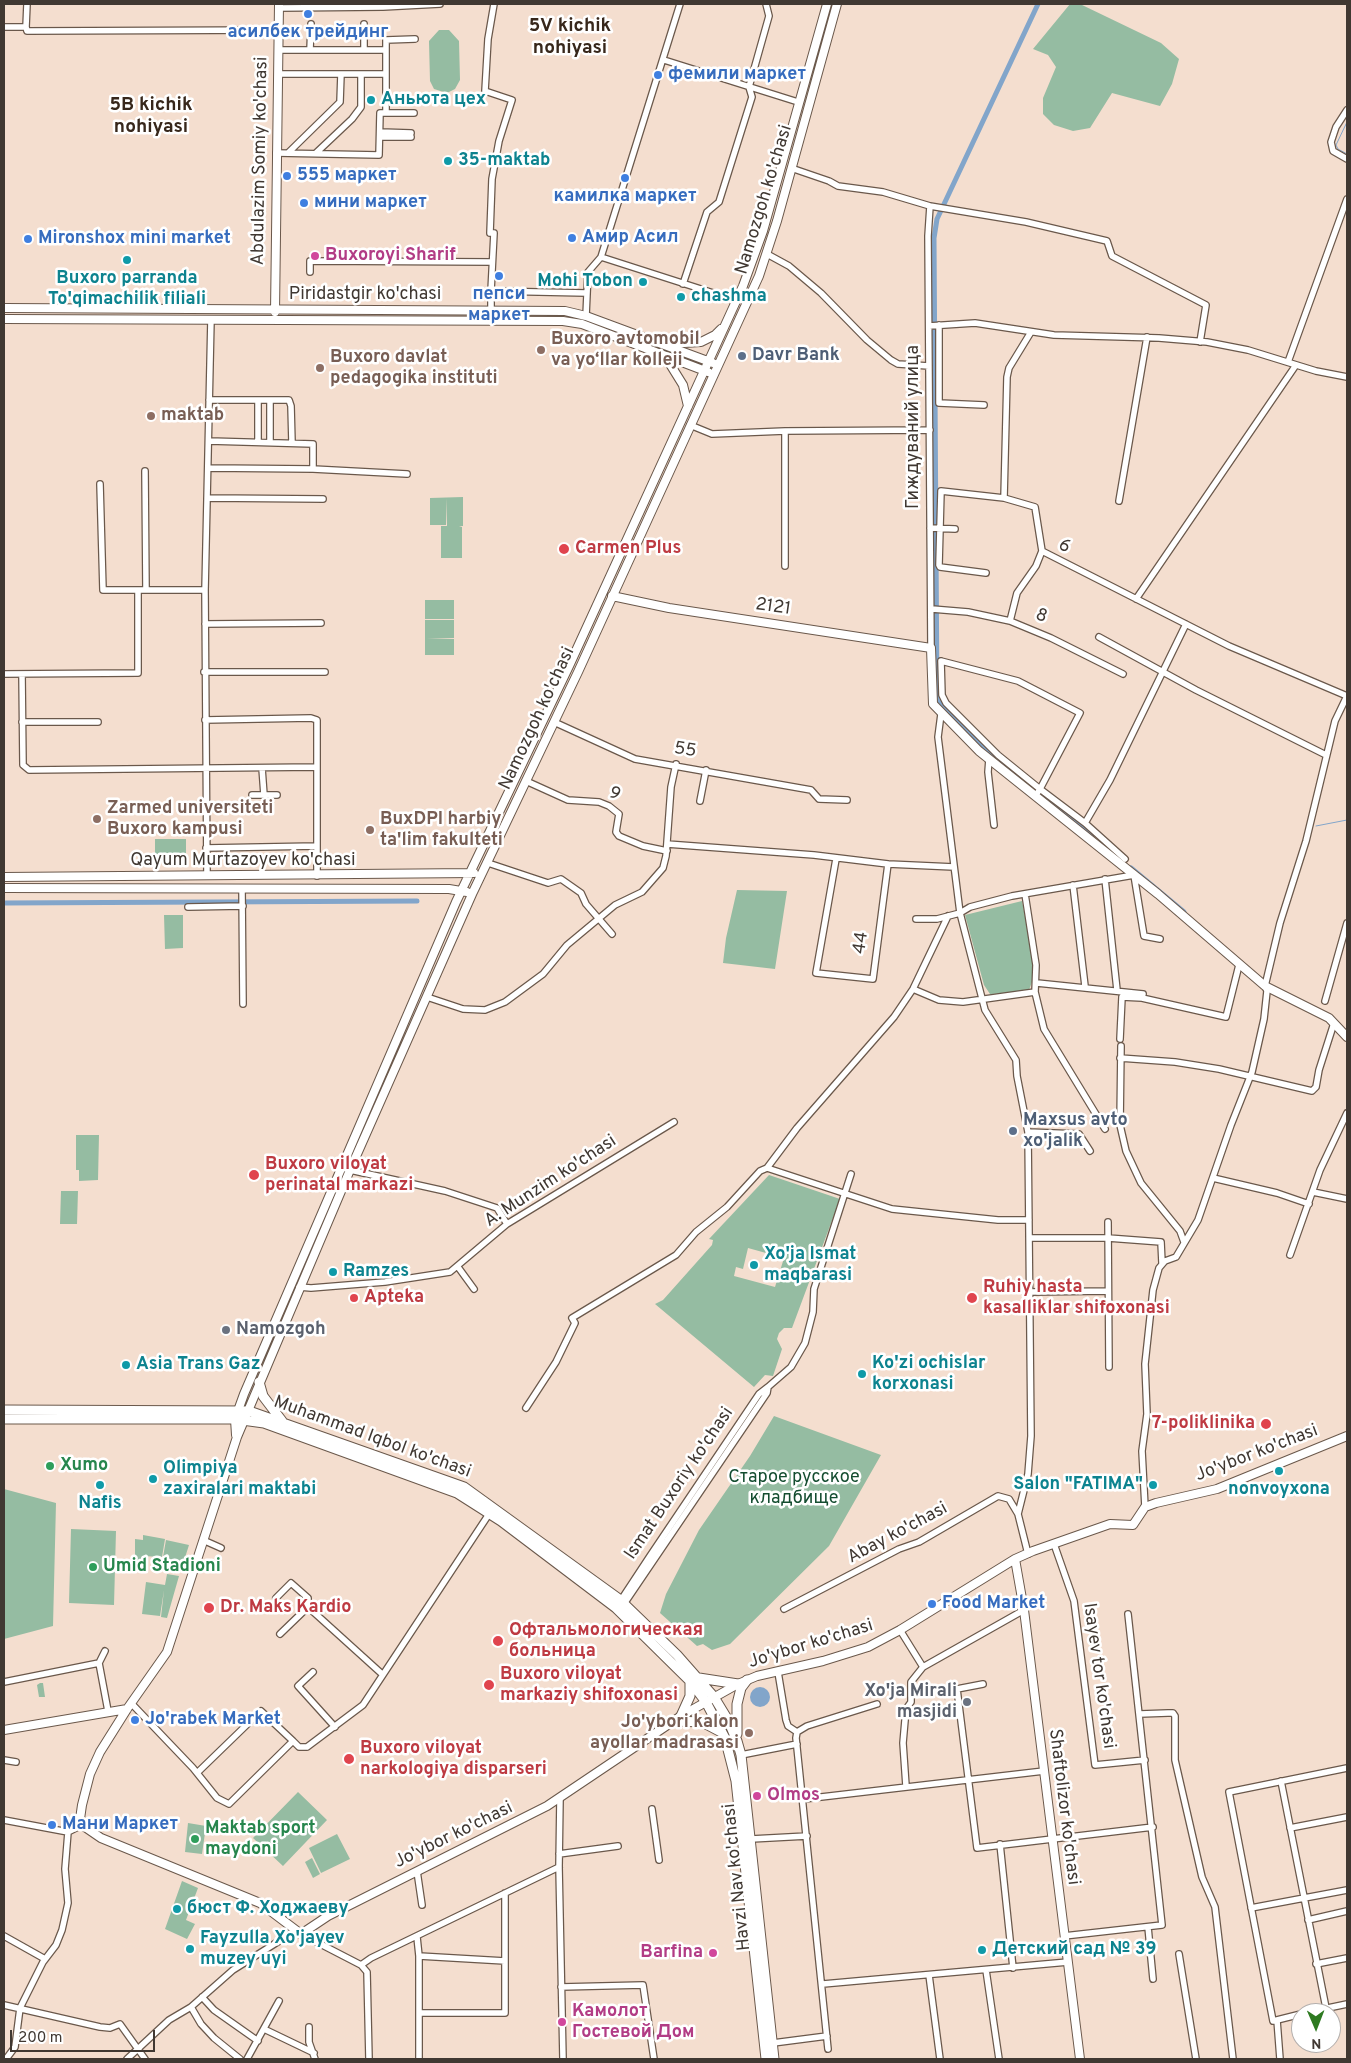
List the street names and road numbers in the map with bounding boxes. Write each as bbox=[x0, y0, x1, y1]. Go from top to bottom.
street label: Abdulazim Somiy ko'chasi bbox=[248, 56, 274, 266]
street label: Namozgoh ko'chasi bbox=[732, 123, 798, 277]
street label: Piridastgir ko'chasi bbox=[289, 284, 441, 306]
street label: Гиждуваний улица bbox=[903, 345, 925, 509]
street label: 6 bbox=[1054, 535, 1074, 559]
street label: 2121 bbox=[754, 595, 792, 621]
street label: 8 bbox=[1032, 605, 1050, 629]
street label: Namozgoh ko'chasi bbox=[495, 644, 581, 794]
street label: 55 bbox=[672, 739, 698, 763]
street label: 9 bbox=[604, 783, 624, 807]
street label: Qayum Murtazoyev ko'chasi bbox=[130, 850, 356, 872]
street label: 44 bbox=[850, 930, 874, 956]
street label: A. Munzim ko'chasi bbox=[481, 1131, 621, 1233]
street label: Muhammad Iqbol ko'chasi bbox=[270, 1392, 474, 1484]
street label: Ismat Buxoriy ko'chasi bbox=[621, 1404, 739, 1564]
street label: Jo'ybor ko'chasi bbox=[1193, 1421, 1321, 1487]
street label: Abay ko'chasi bbox=[844, 1499, 952, 1569]
street label: Isayev tor ko'chasi bbox=[1077, 1602, 1119, 1750]
street label: Jo'ybor ko'chasi bbox=[746, 1616, 876, 1674]
street label: Shaftolizor ko'chasi bbox=[1043, 1728, 1083, 1886]
street label: Jo'ybor ko'chasi bbox=[391, 1798, 517, 1874]
street label: Havzi Nav ko'chasi bbox=[720, 1802, 756, 1952]

